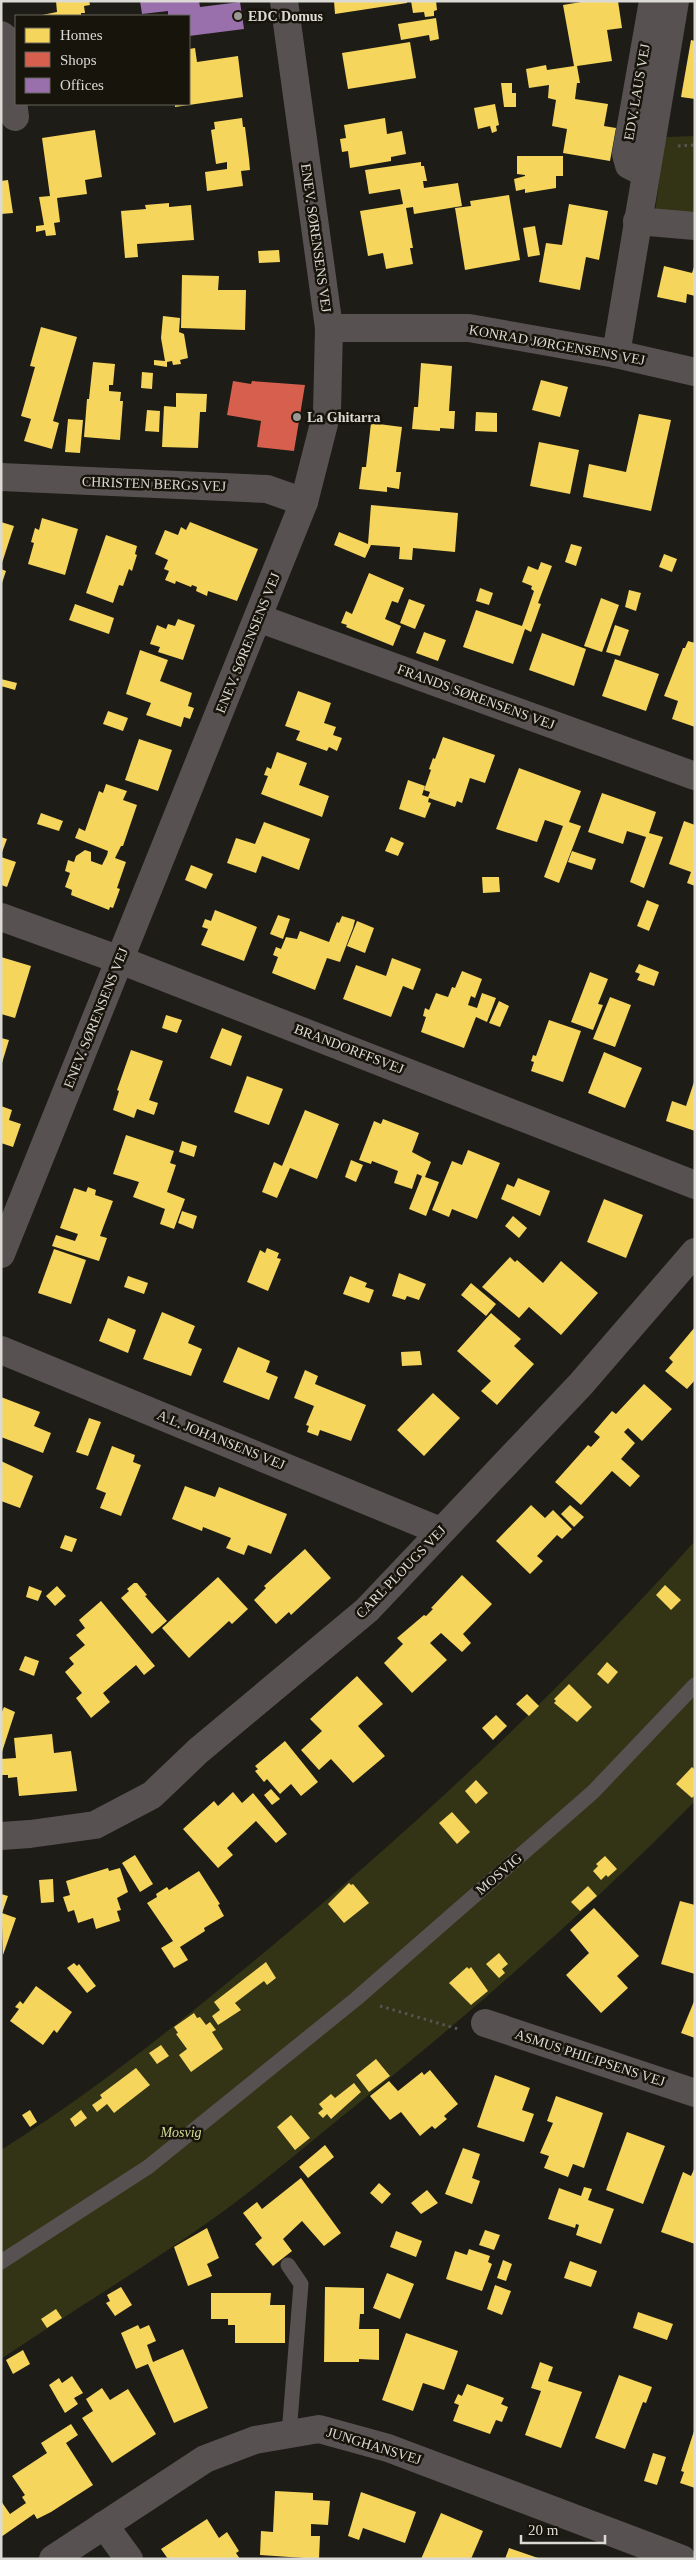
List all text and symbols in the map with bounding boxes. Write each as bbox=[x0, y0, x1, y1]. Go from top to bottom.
place label: EDC Domus bbox=[248, 9, 324, 24]
marker: EDC Domus bbox=[232, 10, 244, 22]
legend bbox=[15, 15, 190, 105]
text: Homes bbox=[60, 27, 103, 43]
street label: EDV. LAUS VEJ bbox=[621, 42, 653, 142]
text: Shops bbox=[60, 52, 97, 68]
text: Offices bbox=[60, 77, 104, 93]
street label: ENEV. SØRENSENS VEJ bbox=[298, 163, 334, 314]
street label: KONRAD JØRGENSENS VEJ bbox=[468, 322, 647, 368]
place label: La Ghitarra bbox=[307, 410, 381, 425]
marker: La Ghitarra bbox=[291, 411, 303, 423]
street label: CHRISTEN BERGS VEJ bbox=[82, 474, 227, 494]
street label: ENEV. SØRENSENS VEJ bbox=[213, 570, 283, 715]
street label: FRANDS SØRENSENS VEJ bbox=[395, 662, 557, 733]
street label: ENEV. SØRENSENS VEJ bbox=[61, 945, 131, 1090]
street label: BRANDORFFSVEJ bbox=[292, 1021, 406, 1077]
street label: A.L. JOHANSENS VEJ bbox=[155, 1407, 288, 1473]
street label: CARL PLOUGS VEJ bbox=[353, 1522, 449, 1621]
street label: MOSVIG bbox=[473, 1850, 525, 1898]
street label: ASMUS PHILIPSENS VEJ bbox=[513, 2027, 667, 2090]
park label: Mosvig bbox=[159, 2125, 202, 2140]
street label: JUNGHANSVEJ bbox=[325, 2424, 424, 2468]
scale bar bbox=[521, 2512, 605, 2544]
text: 20 m bbox=[528, 2522, 559, 2538]

